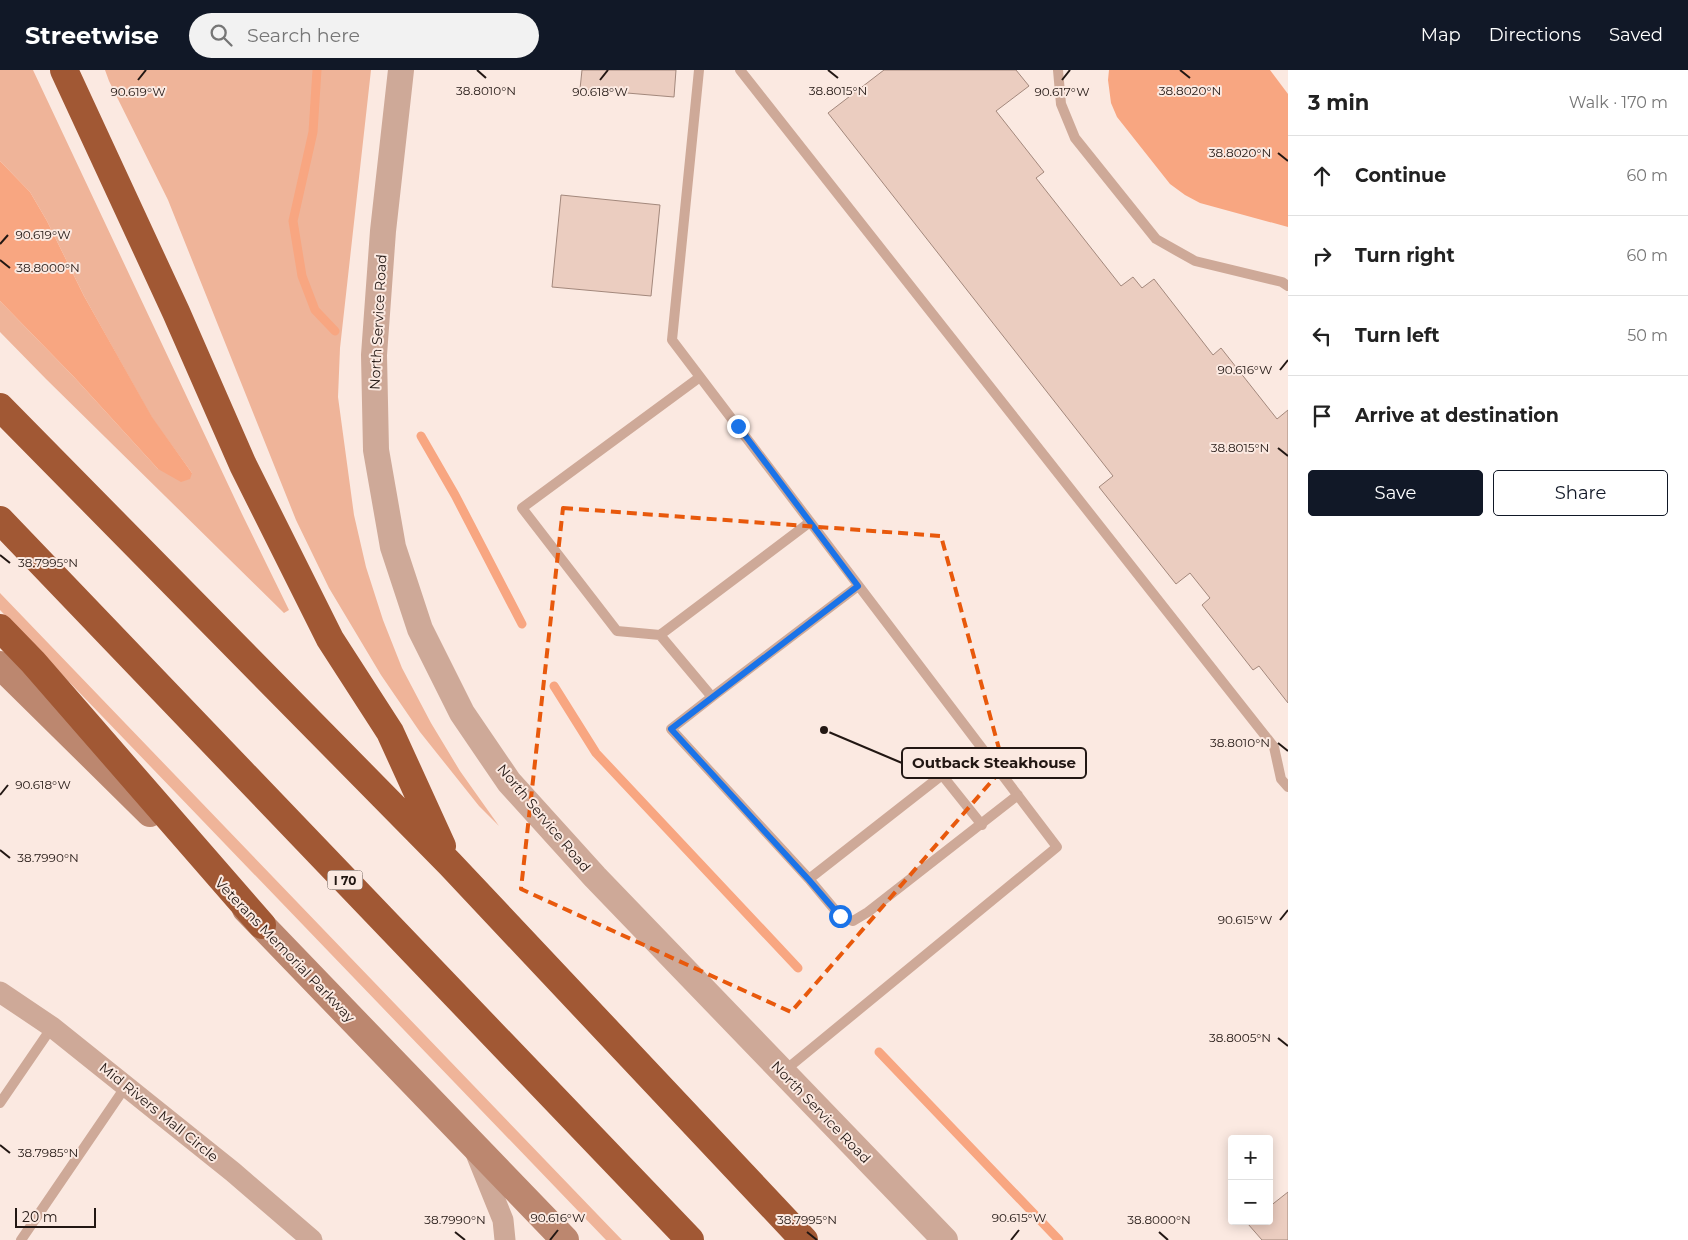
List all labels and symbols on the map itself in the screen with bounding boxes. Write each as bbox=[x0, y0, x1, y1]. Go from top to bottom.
text: 38.8010°N bbox=[456, 83, 516, 98]
text: 38.8015°N bbox=[809, 83, 867, 98]
text: 38.8020°N bbox=[1159, 83, 1221, 98]
text: 90.619°W bbox=[110, 84, 166, 99]
text: 90.618°W bbox=[572, 84, 628, 99]
text: 90.617°W bbox=[1035, 84, 1089, 99]
text: 38.8020°N bbox=[1209, 145, 1271, 160]
text: 90.619°W bbox=[15, 227, 71, 242]
street label: North Service Road bbox=[365, 254, 391, 390]
text: 38.8000°N bbox=[16, 260, 80, 275]
text: 90.616°W bbox=[1218, 362, 1272, 377]
route end bbox=[727, 415, 750, 438]
text: 38.8015°N bbox=[1211, 440, 1269, 455]
text: 38.7995°N bbox=[18, 555, 78, 570]
text: 38.8010°N bbox=[1210, 735, 1270, 750]
callout: Outback Steakhouse bbox=[902, 748, 1086, 778]
text: Outback Steakhouse bbox=[912, 753, 1076, 772]
street label: North Service Road bbox=[494, 760, 594, 876]
text: 90.618°W bbox=[15, 777, 71, 792]
text: 38.7990°N bbox=[17, 850, 79, 865]
road number: I 70 bbox=[328, 870, 362, 890]
street label: Veterans Memorial Parkway bbox=[211, 874, 359, 1026]
route start bbox=[829, 905, 852, 928]
text: 90.615°W bbox=[1218, 912, 1272, 927]
text: 38.8005°N bbox=[1209, 1030, 1271, 1045]
street label: North Service Road bbox=[767, 1057, 875, 1167]
street label: Mid Rivers Mall Circle bbox=[96, 1058, 222, 1166]
text: 38.7985°N bbox=[18, 1145, 78, 1160]
scale bar bbox=[15, 1205, 96, 1228]
text: 90.616°W bbox=[531, 1210, 585, 1225]
text: 90.615°W bbox=[992, 1210, 1046, 1225]
text: 38.7990°N bbox=[424, 1212, 486, 1227]
text: 38.7995°N bbox=[777, 1212, 837, 1227]
text: 38.8000°N bbox=[1127, 1212, 1191, 1227]

